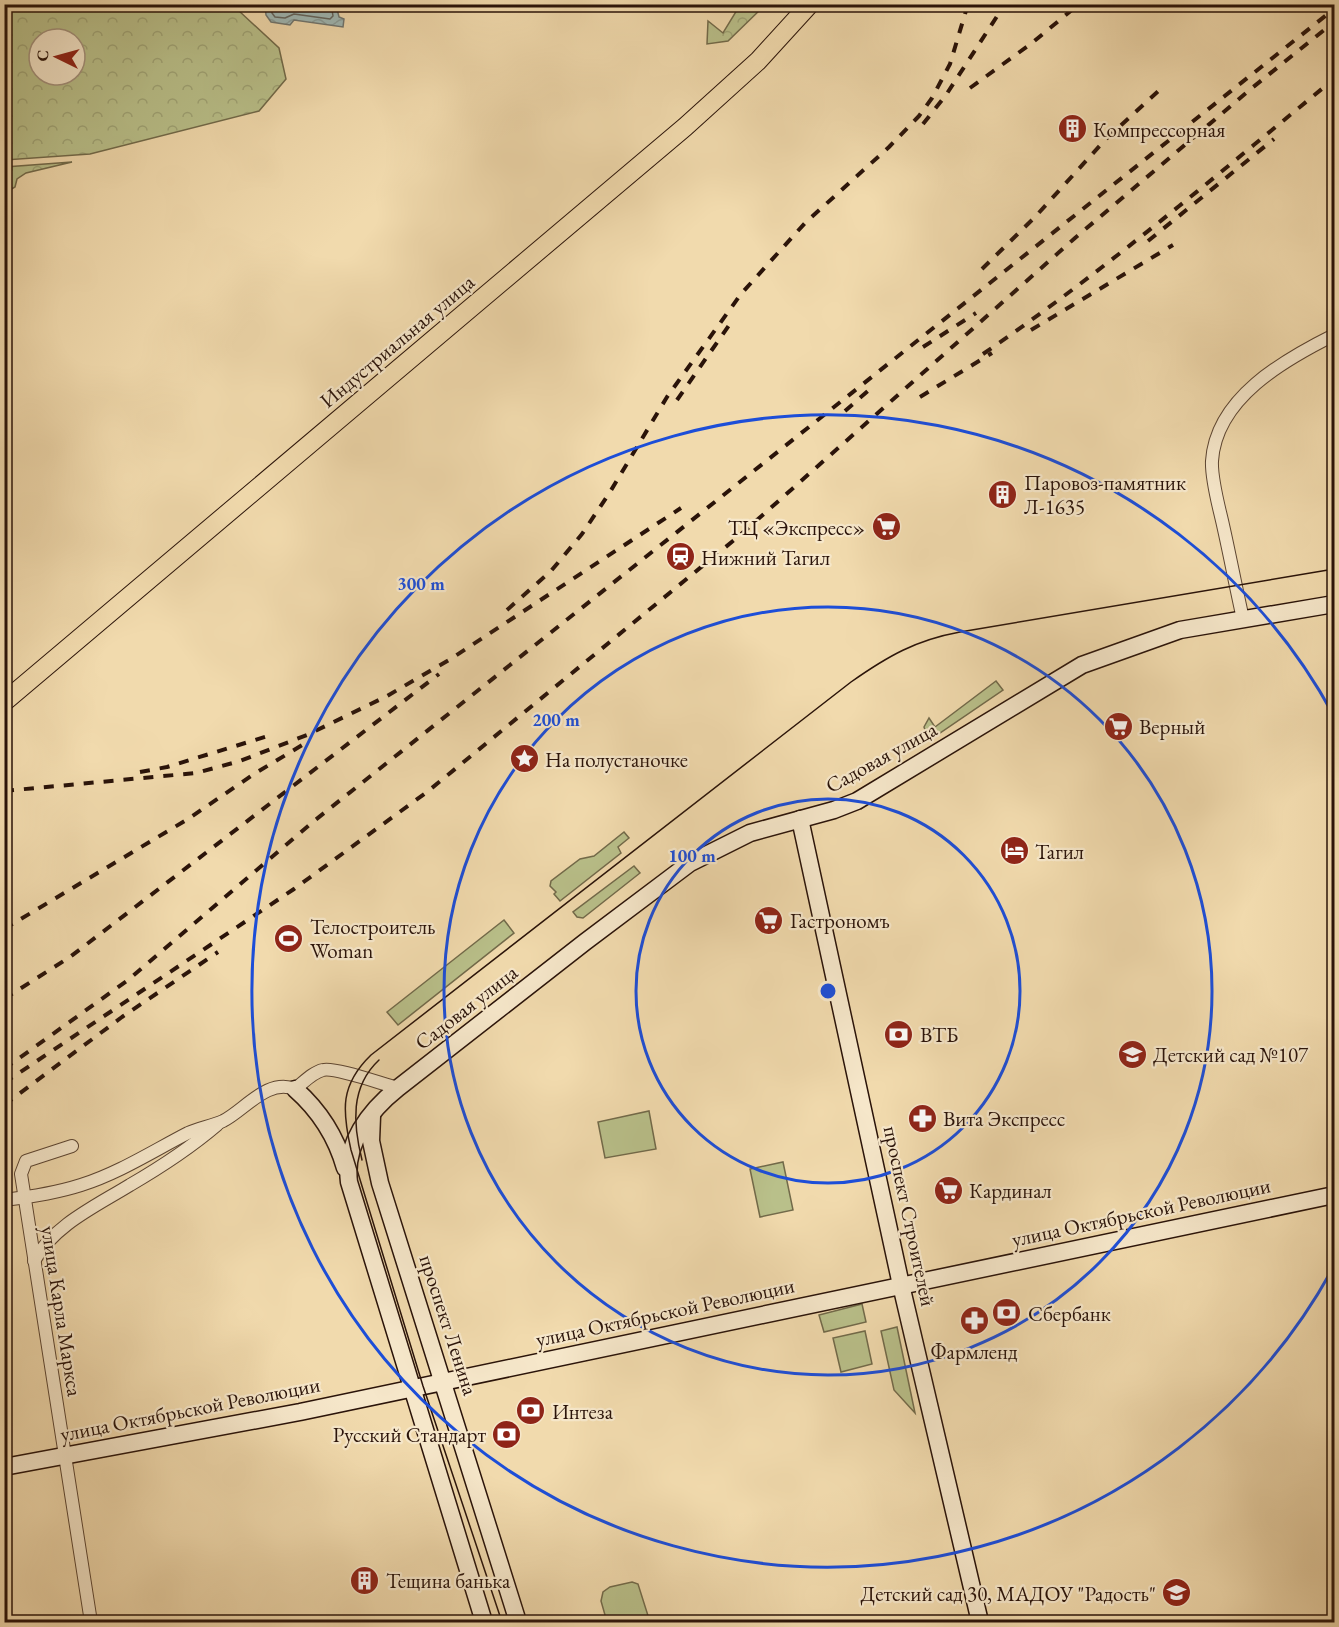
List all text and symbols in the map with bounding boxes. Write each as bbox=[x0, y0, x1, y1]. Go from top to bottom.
north arrow bbox=[27, 27, 87, 87]
text: С bbox=[32, 49, 54, 62]
building icon: Компрессорная bbox=[1056, 113, 1088, 145]
place label: Компрессорная bbox=[1093, 116, 1225, 143]
street label: Индустриальная улица bbox=[314, 268, 480, 414]
place label: Паровоз-памятник Л-1635 bbox=[1024, 469, 1186, 520]
building icon: Паровоз-памятник Л-1635 bbox=[987, 478, 1019, 510]
supermarket icon: ТЦ «Экспресс» bbox=[870, 511, 902, 543]
place label: ТЦ «Экспресс» bbox=[728, 514, 865, 541]
station icon: Нижний Тагил bbox=[664, 541, 696, 573]
place label: Нижний Тагил bbox=[701, 544, 830, 571]
text: 300 m bbox=[397, 572, 445, 595]
text: 200 m bbox=[532, 708, 580, 731]
supermarket icon: Верный bbox=[1102, 710, 1134, 742]
place label: Верный bbox=[1139, 713, 1205, 740]
street label: Садовая улица bbox=[821, 715, 942, 799]
place icon: На полустаночке bbox=[508, 743, 540, 775]
place label: На полустаночке bbox=[545, 746, 688, 773]
hotel icon: Тагил bbox=[998, 835, 1030, 867]
place label: Тагил bbox=[1035, 838, 1084, 865]
text: 100 m bbox=[668, 844, 716, 867]
supermarket icon: Гастрономъ bbox=[753, 904, 785, 936]
place label: Гастрономъ bbox=[790, 907, 890, 934]
place label: Телостроитель Woman bbox=[310, 913, 435, 964]
sports icon: Телостроитель Woman bbox=[273, 922, 305, 954]
street label: Садовая улица bbox=[409, 958, 523, 1056]
centre of rings bbox=[818, 981, 838, 1001]
bank icon: ВТБ bbox=[883, 1018, 915, 1050]
place label: ВТБ bbox=[920, 1021, 958, 1048]
school or university icon: Детский сад №107 bbox=[1116, 1038, 1148, 1070]
place label: Детский сад №107 bbox=[1153, 1041, 1309, 1068]
pharmacy icon: Вита Экспресс bbox=[906, 1102, 938, 1134]
place label: Вита Экспресс bbox=[943, 1105, 1065, 1132]
street label: проспект Строителей bbox=[878, 1123, 942, 1309]
street label: улица Октябрьской Революции bbox=[1009, 1171, 1273, 1253]
supermarket icon: Кардинал bbox=[932, 1174, 964, 1206]
place label: Кардинал bbox=[969, 1177, 1052, 1204]
street label: улица Карла Маркса bbox=[35, 1224, 89, 1399]
street label: проспект Ленина bbox=[414, 1251, 485, 1399]
street label: улица Октябрьской Революции bbox=[533, 1271, 797, 1353]
bank icon: Сбербанк bbox=[991, 1297, 1023, 1329]
place label: Сбербанк bbox=[1028, 1300, 1111, 1327]
pharmacy icon: Фармленд bbox=[958, 1304, 990, 1336]
place label: Фармленд bbox=[930, 1338, 1018, 1365]
street label: улица Октябрьской Революции bbox=[58, 1371, 322, 1447]
bank icon: Интеза bbox=[515, 1395, 547, 1427]
place label: Интеза bbox=[552, 1398, 614, 1425]
bank icon: Русский Стандарт bbox=[491, 1418, 523, 1450]
place label: Русский Стандарт bbox=[333, 1421, 486, 1448]
building icon: Тещина банька bbox=[349, 1564, 381, 1596]
place label: Тещина банька bbox=[386, 1567, 511, 1594]
school or university icon: Детский сад 30, МАДОУ "Радость" bbox=[1161, 1577, 1193, 1609]
place label: Детский сад 30, МАДОУ "Радость" bbox=[860, 1580, 1156, 1607]

